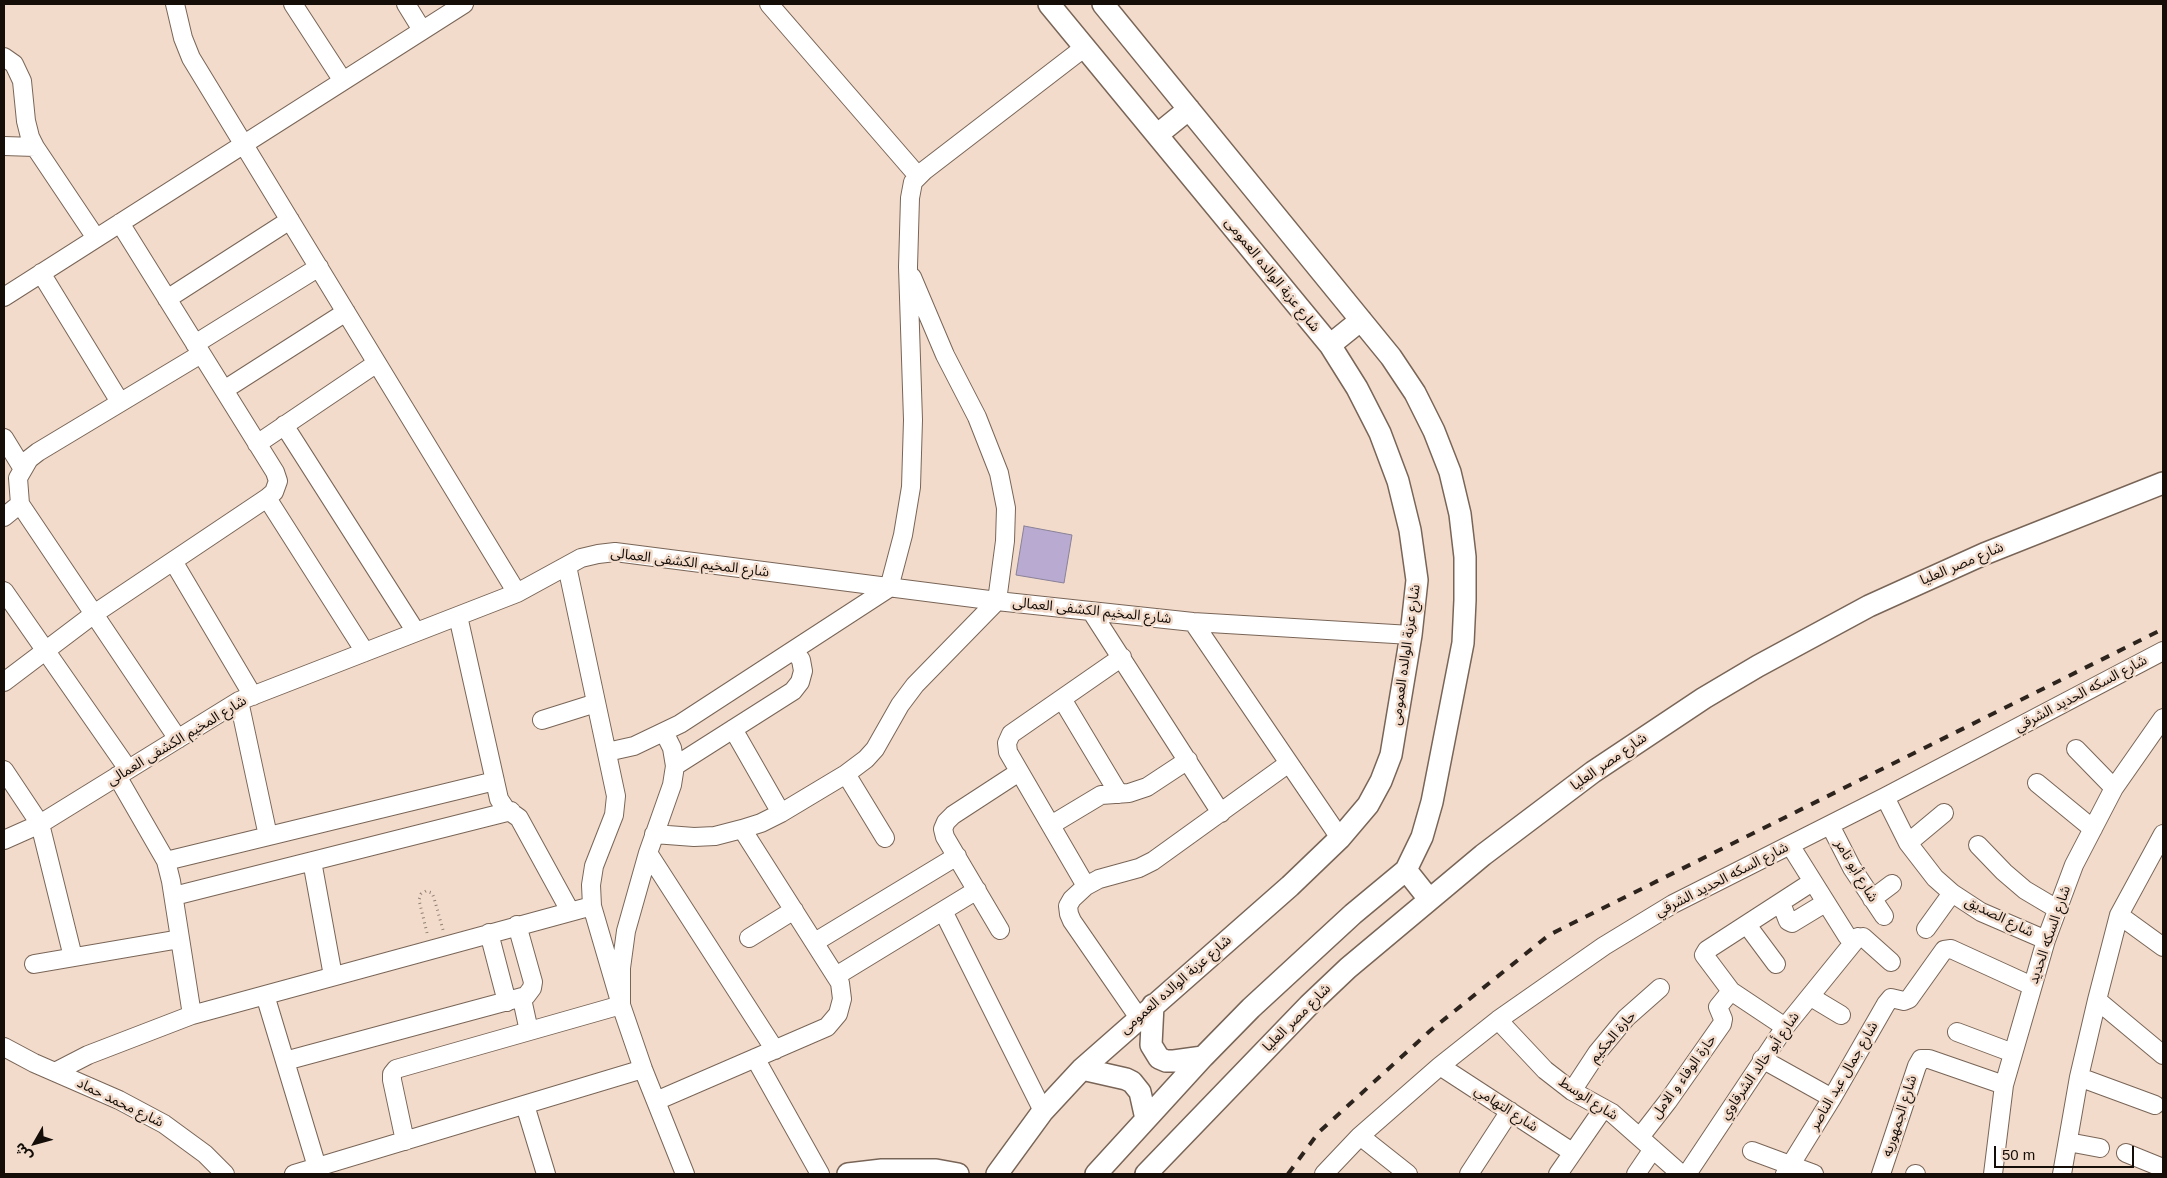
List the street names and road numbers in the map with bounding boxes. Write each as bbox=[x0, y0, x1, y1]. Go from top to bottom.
street label: شارع عزبة الوالده العمومى bbox=[1221, 215, 1323, 335]
street label: شارع مصر العليا bbox=[1918, 539, 2006, 589]
street label: شارع المخيم الكشفى العمالى bbox=[610, 545, 770, 581]
street label: شارع عزبة الوالده العمومى bbox=[1388, 584, 1424, 726]
street label: شارع المخيم الكشفى العمالى bbox=[1012, 594, 1172, 628]
street label: شارع السكه الحديد الشرقي bbox=[2012, 652, 2150, 736]
street label: شارع المخيم الكشفى العمالى bbox=[104, 693, 250, 789]
street label: شارع مصر العليا bbox=[1568, 730, 1650, 794]
street label: شارع أبو تامر bbox=[1831, 837, 1881, 905]
street label: شارع السكه الحديد الشرقي bbox=[1653, 839, 1791, 921]
street label: شارع السكه الحديد bbox=[2025, 884, 2075, 986]
street label: شارع الصديق bbox=[1962, 893, 2036, 941]
street label: شارع عزبة الوالده العمومى bbox=[1117, 932, 1235, 1038]
street label: شارع مصر العليا bbox=[1260, 981, 1334, 1055]
street label: حارة الحكيم bbox=[1586, 1008, 1640, 1066]
street label: شارع أبو خالد الشرقاوي bbox=[1717, 1009, 1803, 1123]
street label: شارع جمال عبد الناصر bbox=[1806, 1019, 1882, 1133]
street label: حارة الوفاء و الامل bbox=[1648, 1032, 1720, 1122]
street label: شارع الجمهوريه bbox=[1879, 1073, 1921, 1159]
street label: شارع الوسط bbox=[1555, 1074, 1621, 1124]
street label: شارع محمد حماد bbox=[74, 1075, 166, 1131]
street label: شارع التهامي bbox=[1471, 1082, 1541, 1136]

